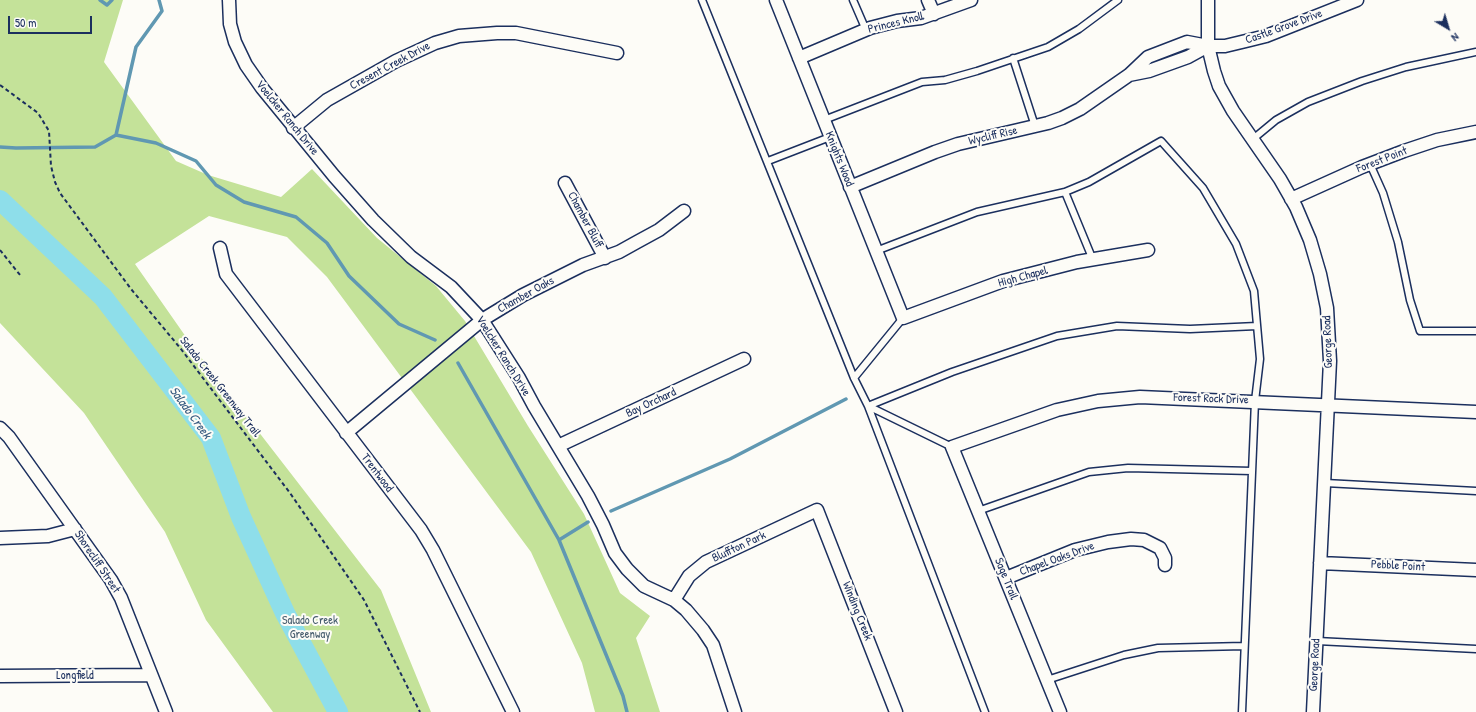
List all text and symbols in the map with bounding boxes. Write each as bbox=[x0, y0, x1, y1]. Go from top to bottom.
street label: Castle Grove Drive bbox=[1244, 6, 1324, 48]
scale bar bbox=[10, 8, 94, 34]
north arrow bbox=[1428, 8, 1468, 48]
street label: Princes Knoll bbox=[867, 9, 925, 37]
text: 50 m bbox=[15, 14, 36, 31]
text: N bbox=[1449, 30, 1462, 45]
street label: Cresent Creek Drive bbox=[347, 39, 433, 93]
street label: Voelcker Ranch Drive bbox=[252, 78, 322, 158]
street label: Wycliff Rise bbox=[967, 123, 1019, 149]
street label: Knights Wood bbox=[821, 129, 857, 189]
street label: Forest Point bbox=[1355, 144, 1409, 176]
street label: Chamber Bluff bbox=[564, 189, 606, 251]
street label: High Chapel bbox=[997, 263, 1049, 291]
street label: Chamber Oaks bbox=[495, 274, 557, 316]
street label: Voelcker Ranch Drive bbox=[473, 313, 533, 399]
street label: George Road bbox=[1320, 315, 1336, 369]
street label: Salado Creek Greenway Trail bbox=[176, 334, 264, 440]
water label: Salado Creek bbox=[166, 384, 214, 442]
street label: Bay Orchard bbox=[624, 385, 678, 421]
street label: Forest Rock Drive bbox=[1173, 390, 1249, 408]
street label: Trentwood bbox=[358, 451, 396, 495]
street label: Shorecliff Street bbox=[71, 528, 123, 596]
street label: Bluffton Park bbox=[710, 528, 768, 566]
street label: Chapel Oaks Drive bbox=[1018, 539, 1096, 579]
street label: Sage Trail bbox=[991, 556, 1021, 602]
street label: Pebble Point bbox=[1371, 557, 1425, 575]
street label: Winding Creek bbox=[839, 580, 875, 642]
park label: Salado Creek Greenway bbox=[282, 614, 338, 642]
street label: George Road bbox=[1306, 638, 1324, 692]
street label: Longfield bbox=[56, 669, 94, 683]

